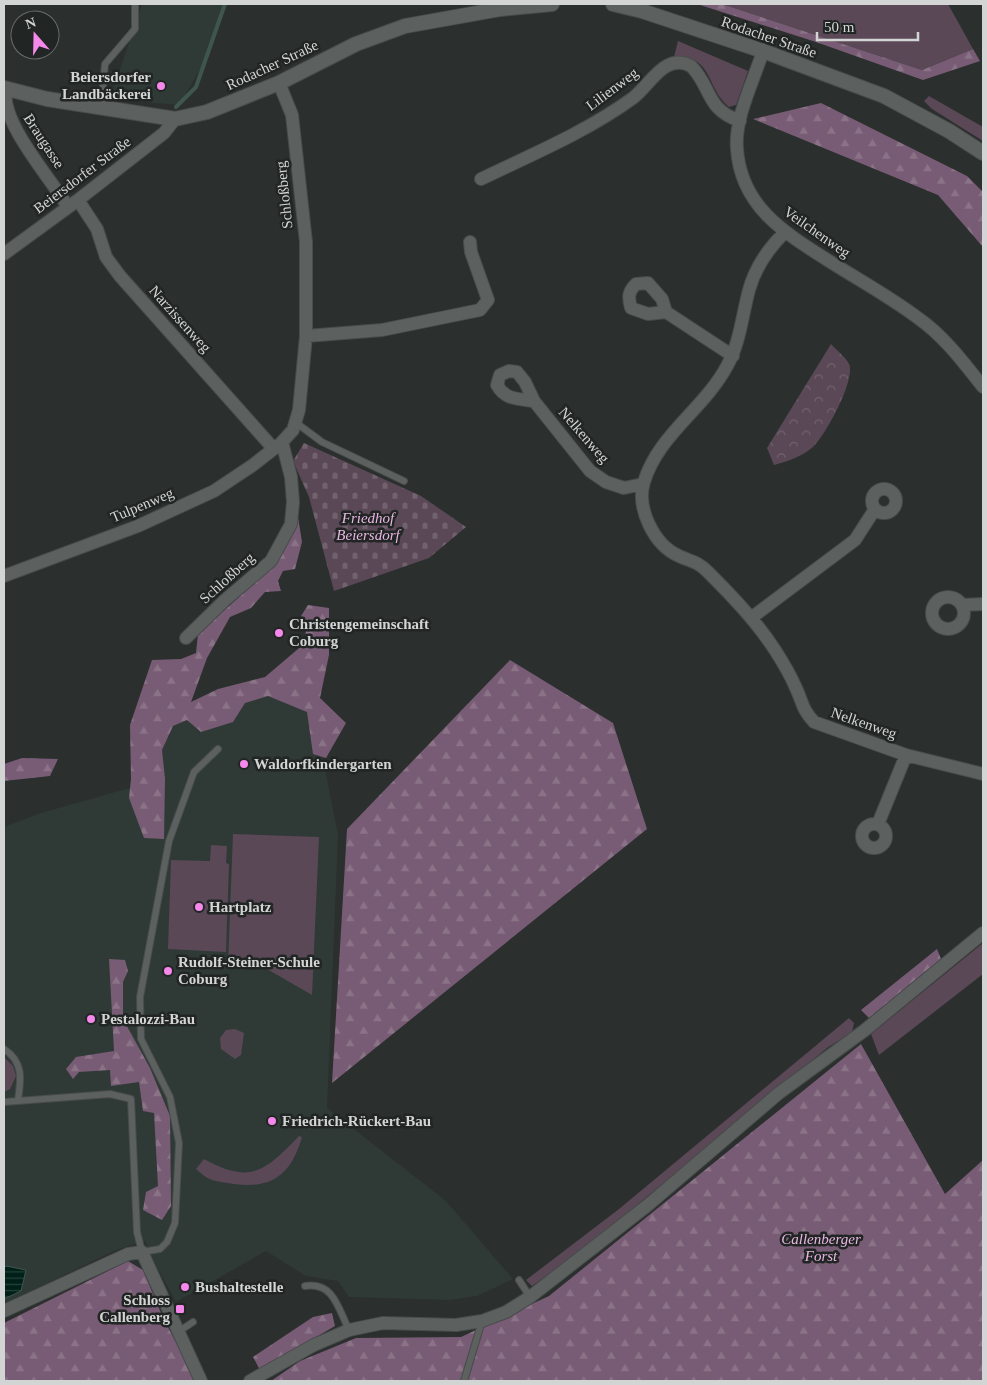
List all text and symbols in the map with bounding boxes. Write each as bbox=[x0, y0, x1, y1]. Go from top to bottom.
north arrow bbox=[10, 10, 60, 60]
scale bar bbox=[817, 10, 918, 42]
street label: Rodacher Straße bbox=[719, 13, 819, 61]
text: N bbox=[23, 14, 38, 32]
text: 50 m bbox=[824, 19, 855, 35]
street label: Rodacher Straße bbox=[224, 37, 321, 93]
street label: Lilienweg bbox=[583, 64, 641, 114]
place label: Beiersdorfer Landbäckerei bbox=[62, 69, 151, 102]
marker: Beiersdorfer Landbäckerei bbox=[155, 80, 167, 92]
street label: Braugasse bbox=[21, 111, 68, 171]
street label: Beiersdorfer Straße bbox=[30, 133, 134, 217]
street label: Schloßberg bbox=[272, 160, 296, 230]
street label: Veilchenweg bbox=[781, 203, 854, 261]
street label: Narzissenweg bbox=[146, 282, 214, 356]
street label: Nelkenweg bbox=[556, 404, 613, 466]
street label: Tulpenweg bbox=[108, 484, 176, 525]
park label: Friedhof Beiersdorf bbox=[336, 510, 401, 543]
street label: Schloßberg bbox=[196, 549, 258, 607]
place label: Christengemeinschaft Coburg bbox=[289, 616, 429, 649]
marker: Christengemeinschaft Coburg bbox=[273, 627, 285, 639]
street label: Nelkenweg bbox=[829, 704, 899, 742]
place label: Waldorfkindergarten bbox=[254, 756, 392, 772]
marker: Waldorfkindergarten bbox=[238, 758, 250, 770]
place label: Hartplatz bbox=[209, 899, 272, 915]
marker: Hartplatz bbox=[193, 901, 205, 913]
place label: Rudolf-Steiner-Schule Coburg bbox=[178, 954, 320, 987]
marker: Rudolf-Steiner-Schule Coburg bbox=[162, 965, 174, 977]
place label: Pestalozzi-Bau bbox=[101, 1011, 195, 1027]
marker: Pestalozzi-Bau bbox=[85, 1013, 97, 1025]
place label: Friedrich-Rückert-Bau bbox=[282, 1113, 431, 1129]
marker: Friedrich-Rückert-Bau bbox=[266, 1115, 278, 1127]
park label: Callenberger Forst bbox=[781, 1231, 861, 1264]
place label: Bushaltestelle bbox=[195, 1279, 284, 1295]
marker: Bushaltestelle bbox=[179, 1281, 191, 1293]
place label: Schloss Callenberg bbox=[99, 1292, 170, 1325]
marker: Schloss Callenberg bbox=[174, 1303, 186, 1315]

